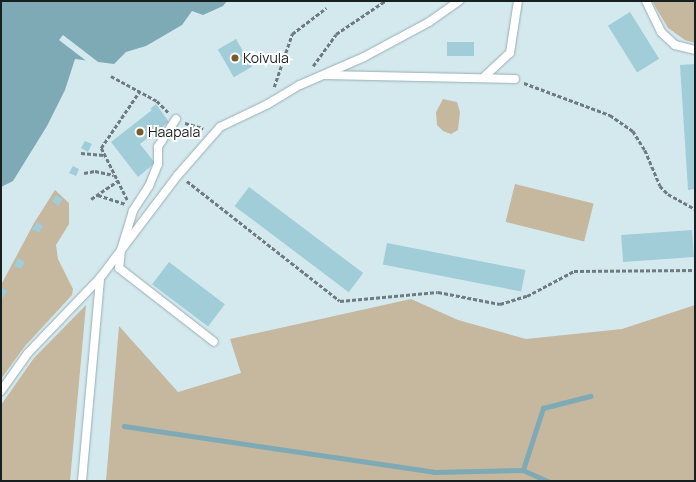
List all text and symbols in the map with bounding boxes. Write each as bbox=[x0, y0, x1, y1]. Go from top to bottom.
place label: Koivula bbox=[243, 50, 289, 66]
marker: Koivula bbox=[230, 53, 240, 63]
place label: Haapala bbox=[148, 124, 200, 140]
marker: Haapala bbox=[135, 127, 145, 137]

